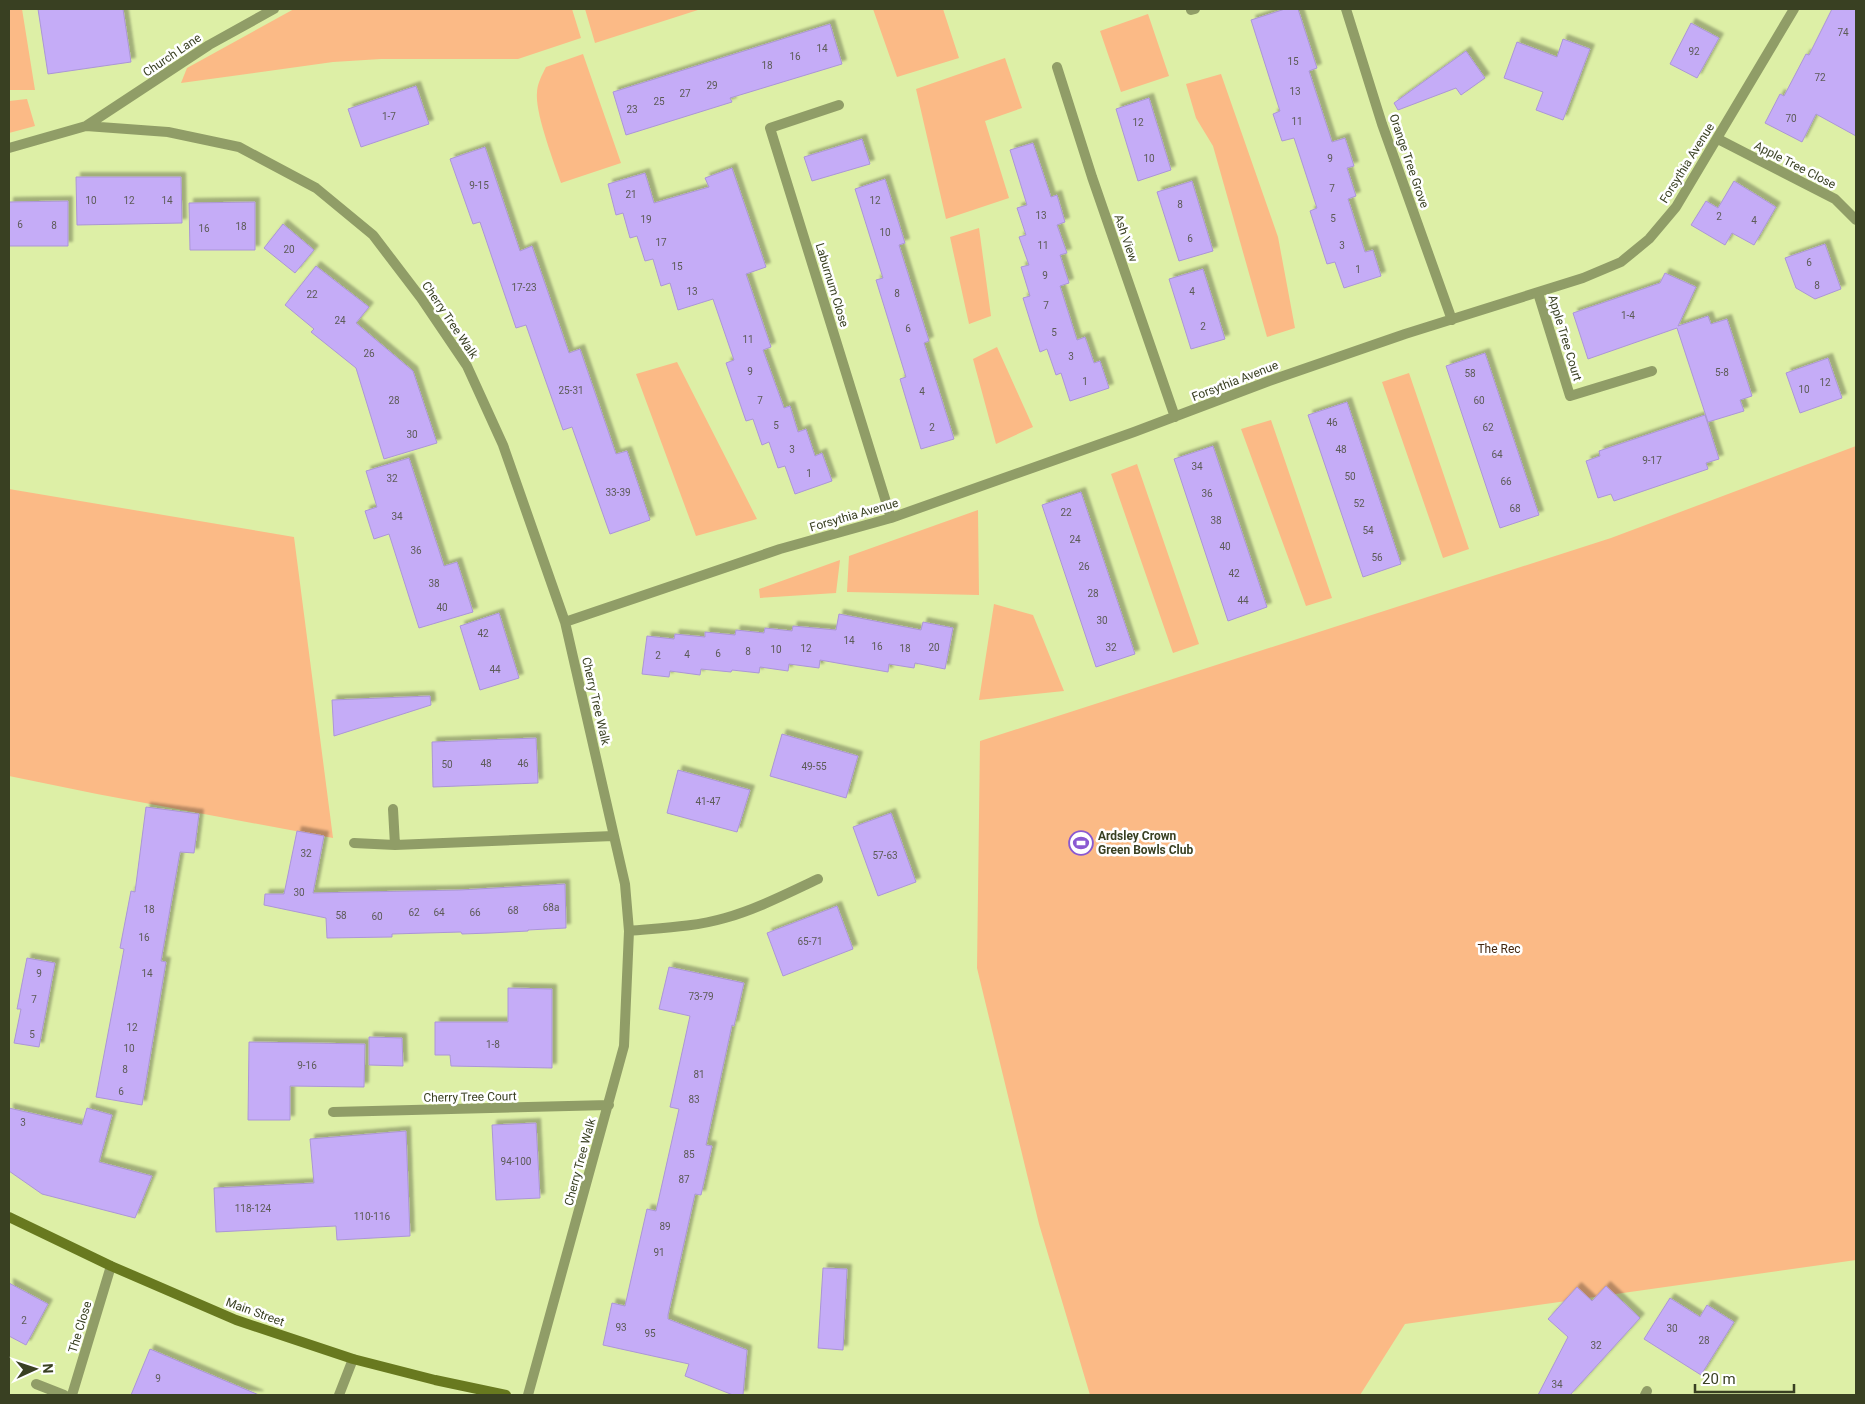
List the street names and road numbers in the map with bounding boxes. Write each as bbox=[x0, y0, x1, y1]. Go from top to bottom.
street label: Church Lane bbox=[140, 31, 204, 79]
street label: Orange Tree Grove bbox=[1386, 112, 1432, 210]
street label: Forsythia Avenue bbox=[1657, 120, 1717, 206]
street label: Apple Tree Close bbox=[1752, 138, 1838, 192]
street label: Ash View bbox=[1111, 212, 1141, 264]
street label: Laburnum Close bbox=[813, 241, 851, 329]
street label: Cherry Tree Walk bbox=[419, 279, 481, 362]
street label: Apple Tree Court bbox=[1545, 293, 1585, 383]
street label: Forsythia Avenue bbox=[1190, 358, 1280, 404]
street label: Forsythia Avenue bbox=[808, 496, 900, 534]
street label: Cherry Tree Walk bbox=[579, 656, 613, 747]
street label: Cherry Tree Court bbox=[423, 1089, 517, 1105]
street label: Cherry Tree Walk bbox=[562, 1116, 599, 1207]
street label: Main Street bbox=[224, 1295, 286, 1329]
street label: The Close bbox=[66, 1299, 94, 1355]

